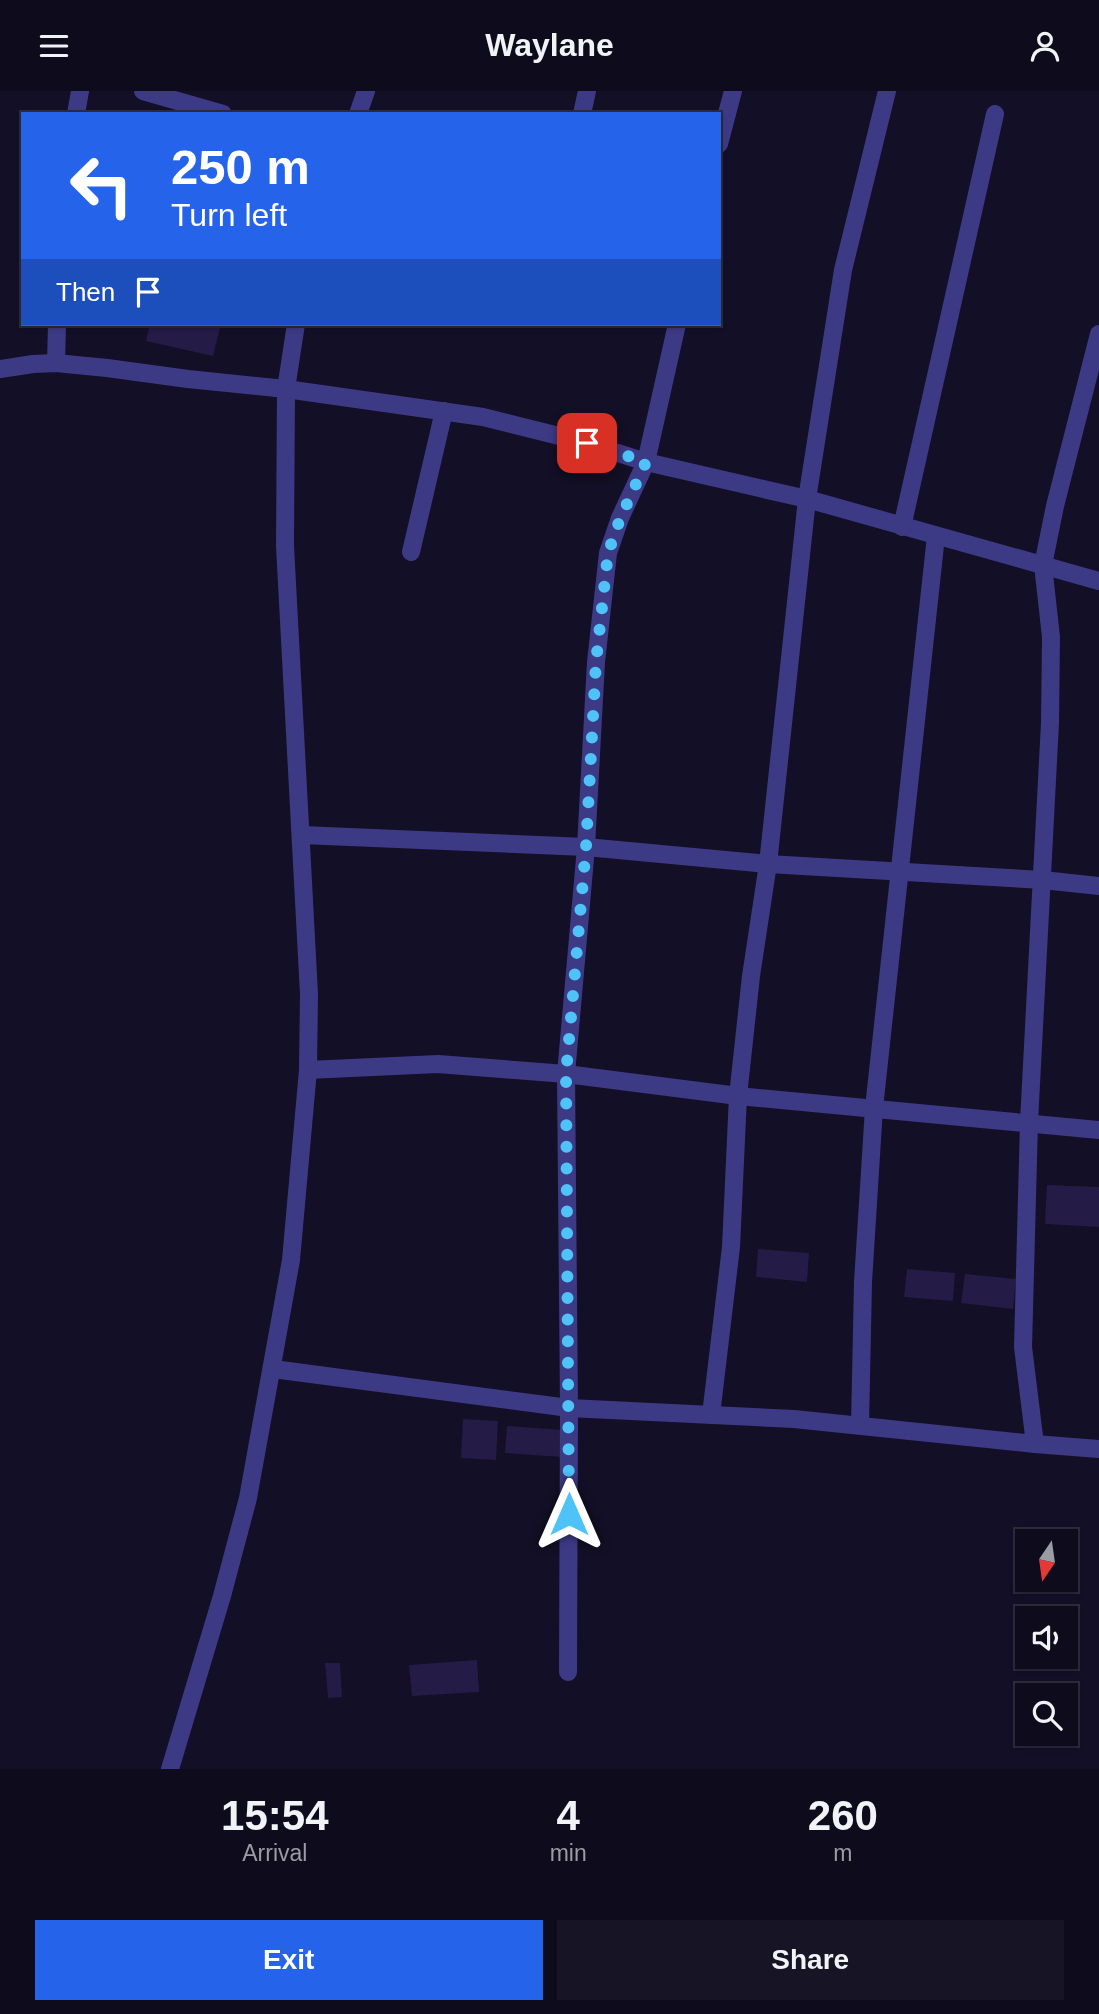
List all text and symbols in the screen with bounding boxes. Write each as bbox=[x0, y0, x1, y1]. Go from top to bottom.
icon: menu bbox=[35, 27, 73, 65]
text: Waylane bbox=[485, 27, 614, 63]
icon: person bbox=[1026, 27, 1064, 65]
icon: left bbox=[56, 140, 147, 231]
text: 250 m bbox=[171, 140, 310, 194]
text: Turn left bbox=[171, 197, 287, 233]
icon: arrive bbox=[129, 273, 167, 311]
text: Then bbox=[56, 277, 115, 307]
pin bbox=[557, 413, 617, 473]
icon: arrive bbox=[568, 424, 606, 462]
position arrow bbox=[532, 1477, 606, 1551]
north arrow bbox=[1015, 1529, 1078, 1593]
map controls bbox=[1015, 1529, 1078, 1746]
button: sound bbox=[1015, 1606, 1078, 1669]
button: search bbox=[1015, 1683, 1078, 1746]
text: 15:54 bbox=[221, 1792, 329, 1839]
text: 4 bbox=[556, 1792, 580, 1839]
text: 260 bbox=[808, 1792, 878, 1839]
text: Arrival bbox=[242, 1840, 307, 1866]
text: min bbox=[550, 1840, 587, 1866]
text: m bbox=[833, 1840, 852, 1866]
button: Exit bbox=[35, 1920, 543, 2000]
button: Share bbox=[557, 1920, 1064, 2000]

